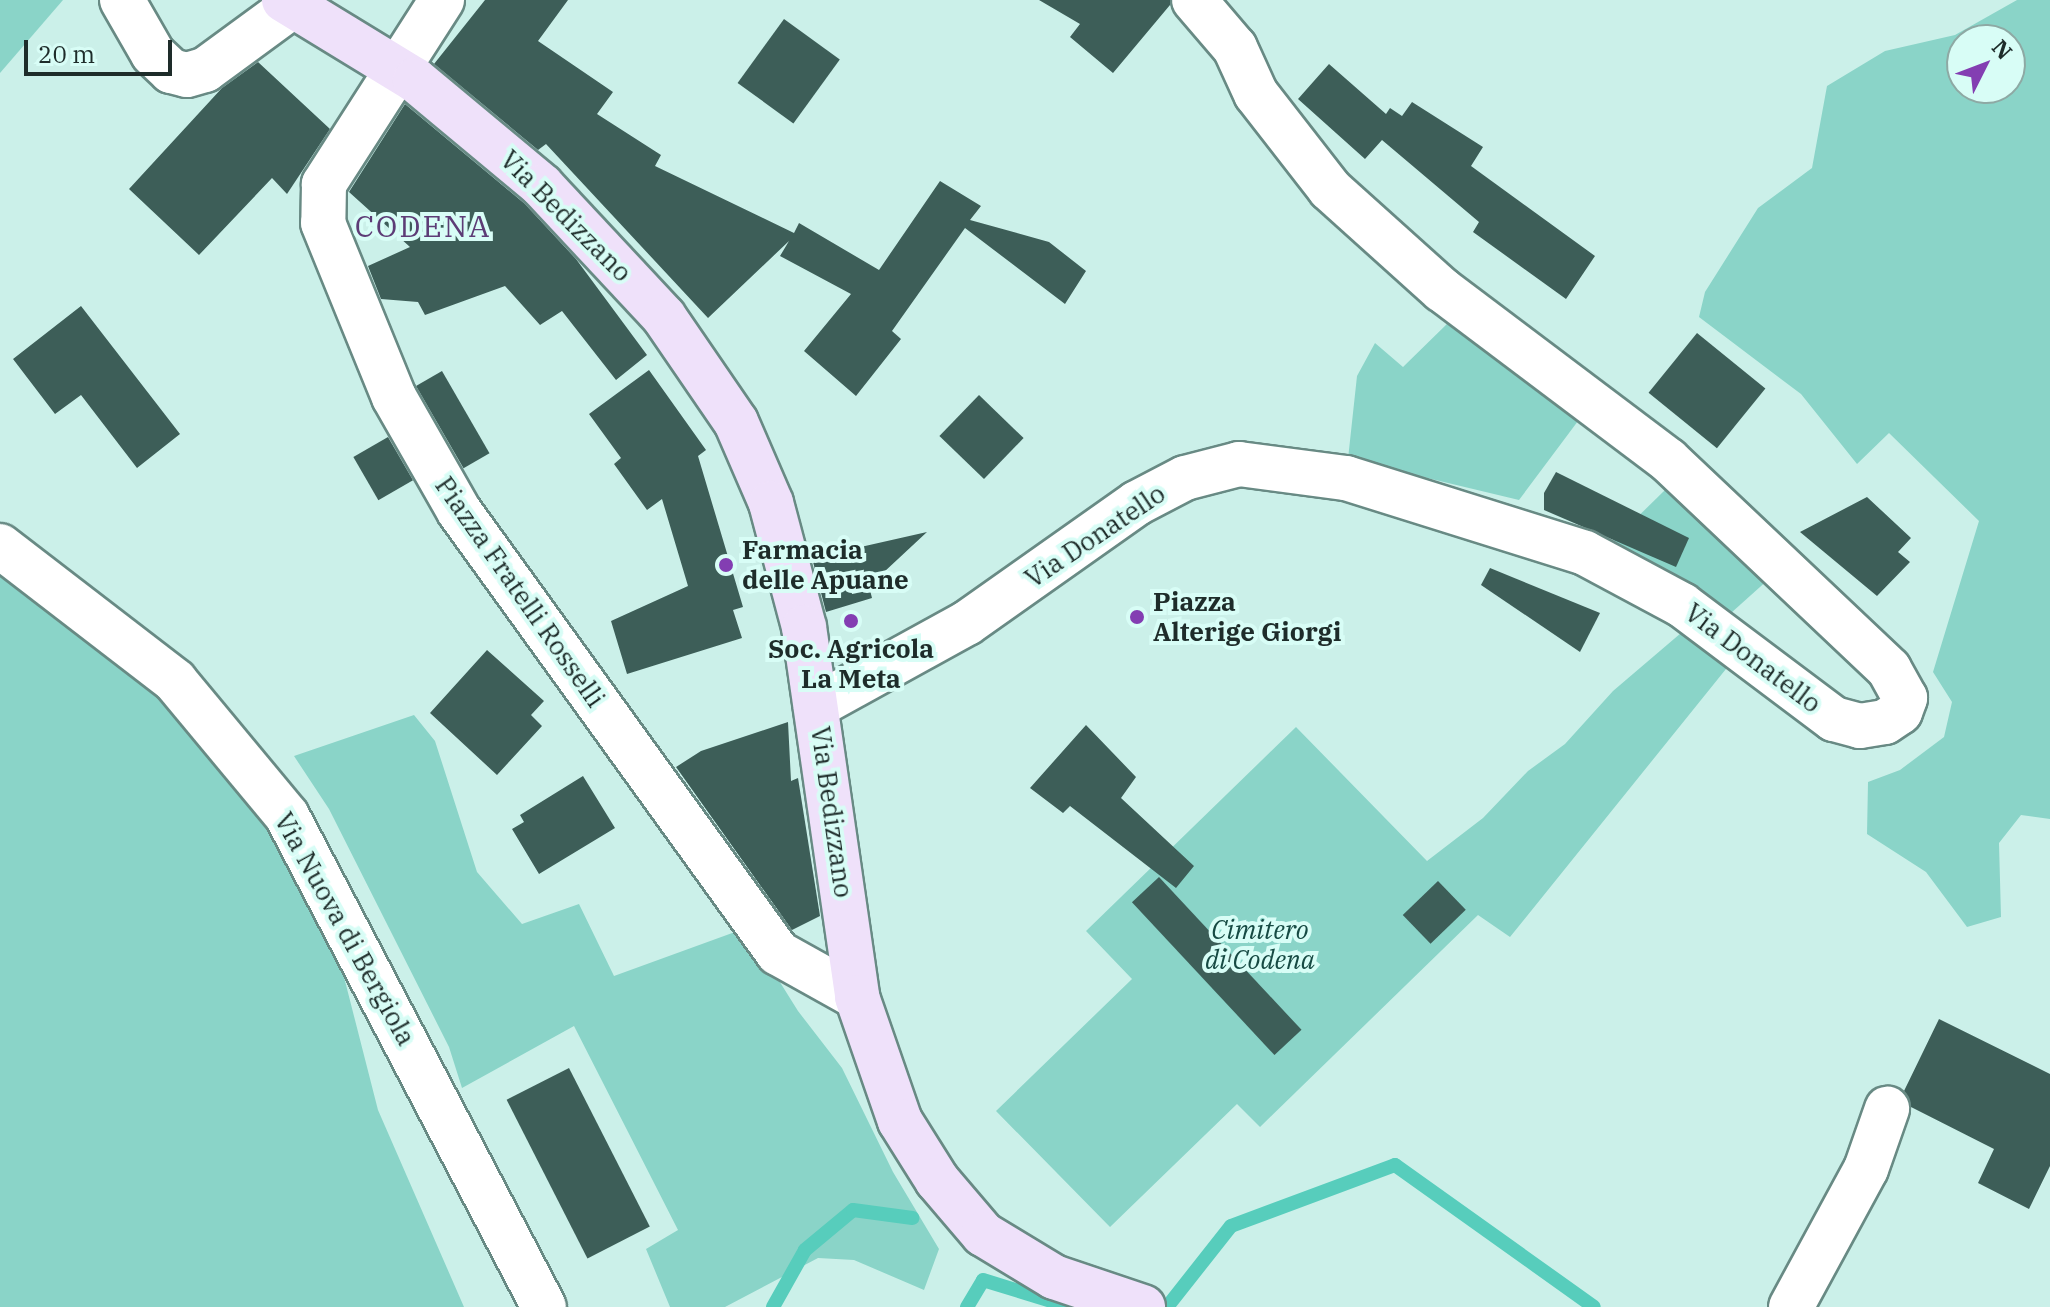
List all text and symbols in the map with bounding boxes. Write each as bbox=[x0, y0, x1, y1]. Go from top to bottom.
scale bar bbox=[28, 24, 176, 74]
north arrow bbox=[1946, 24, 2026, 104]
text: N bbox=[1986, 33, 2019, 65]
text: 20 m bbox=[38, 38, 95, 70]
street label: Via Bedizzano bbox=[494, 144, 638, 288]
district label: CODENA bbox=[355, 208, 491, 244]
street label: Piazza Fratelli Rosselli bbox=[429, 471, 611, 713]
street label: Via Donatello bbox=[1019, 478, 1171, 594]
place label: Farmacia delle Apuane bbox=[742, 534, 909, 596]
marker: Farmacia delle Apuane bbox=[717, 556, 735, 574]
place label: Piazza Alterige Giorgi bbox=[1153, 586, 1341, 648]
street label: Via Donatello bbox=[1679, 597, 1827, 719]
marker: Piazza Alterige Giorgi bbox=[1128, 608, 1146, 626]
marker: Soc. Agricola La Meta bbox=[842, 612, 860, 630]
place label: Soc. Agricola La Meta bbox=[768, 633, 934, 694]
street label: Via Bedizzano bbox=[805, 724, 859, 900]
street label: Via Nuova di Bergiola bbox=[268, 807, 422, 1051]
park label: Cimitero di Codena bbox=[1205, 914, 1315, 976]

